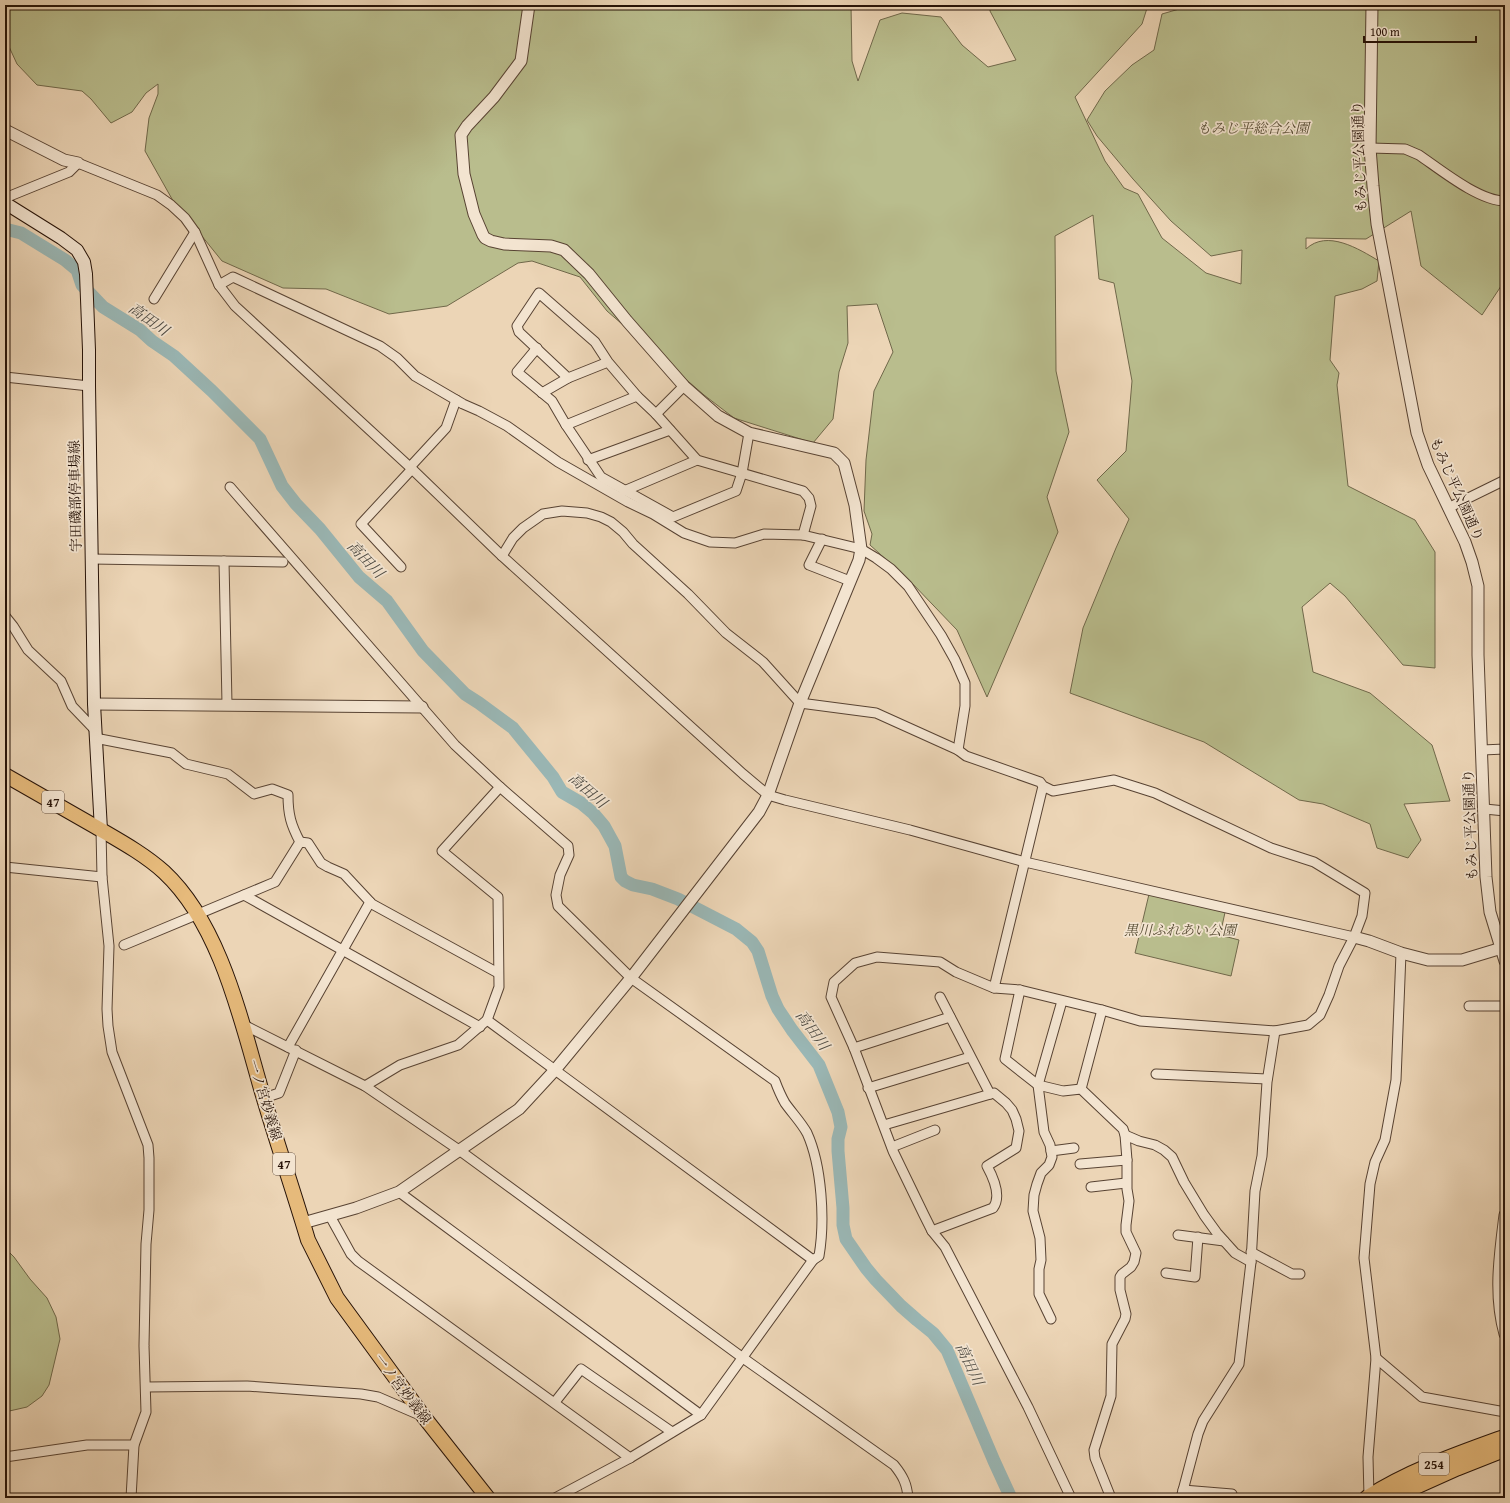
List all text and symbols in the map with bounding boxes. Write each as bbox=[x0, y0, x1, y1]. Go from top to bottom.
scale bar bbox=[1364, 18, 1476, 44]
text: 100 m bbox=[1370, 23, 1400, 40]
street label: もみじ平公園通り bbox=[1347, 101, 1371, 213]
park label: もみじ平総合公園 bbox=[1197, 118, 1311, 138]
water label: 高田川 bbox=[125, 297, 175, 342]
street label: もみじ平公園通り bbox=[1425, 434, 1489, 544]
street label: 宇田磯部停車場線 bbox=[64, 440, 86, 552]
water label: 高田川 bbox=[343, 536, 391, 584]
water label: 高田川 bbox=[564, 767, 613, 814]
street label: もみじ平公園通り bbox=[1458, 769, 1482, 881]
road number: 47 bbox=[42, 791, 64, 813]
park label: 黒川ふれあい公園 bbox=[1124, 920, 1238, 940]
water label: 高田川 bbox=[791, 1006, 836, 1056]
street label: 一ノ宮妙義線 bbox=[243, 1057, 287, 1143]
road number: 47 bbox=[273, 1153, 295, 1175]
water label: 高田川 bbox=[951, 1339, 990, 1391]
street label: 一ノ宮妙義線 bbox=[370, 1349, 436, 1429]
road number: 254 bbox=[1419, 1453, 1449, 1475]

